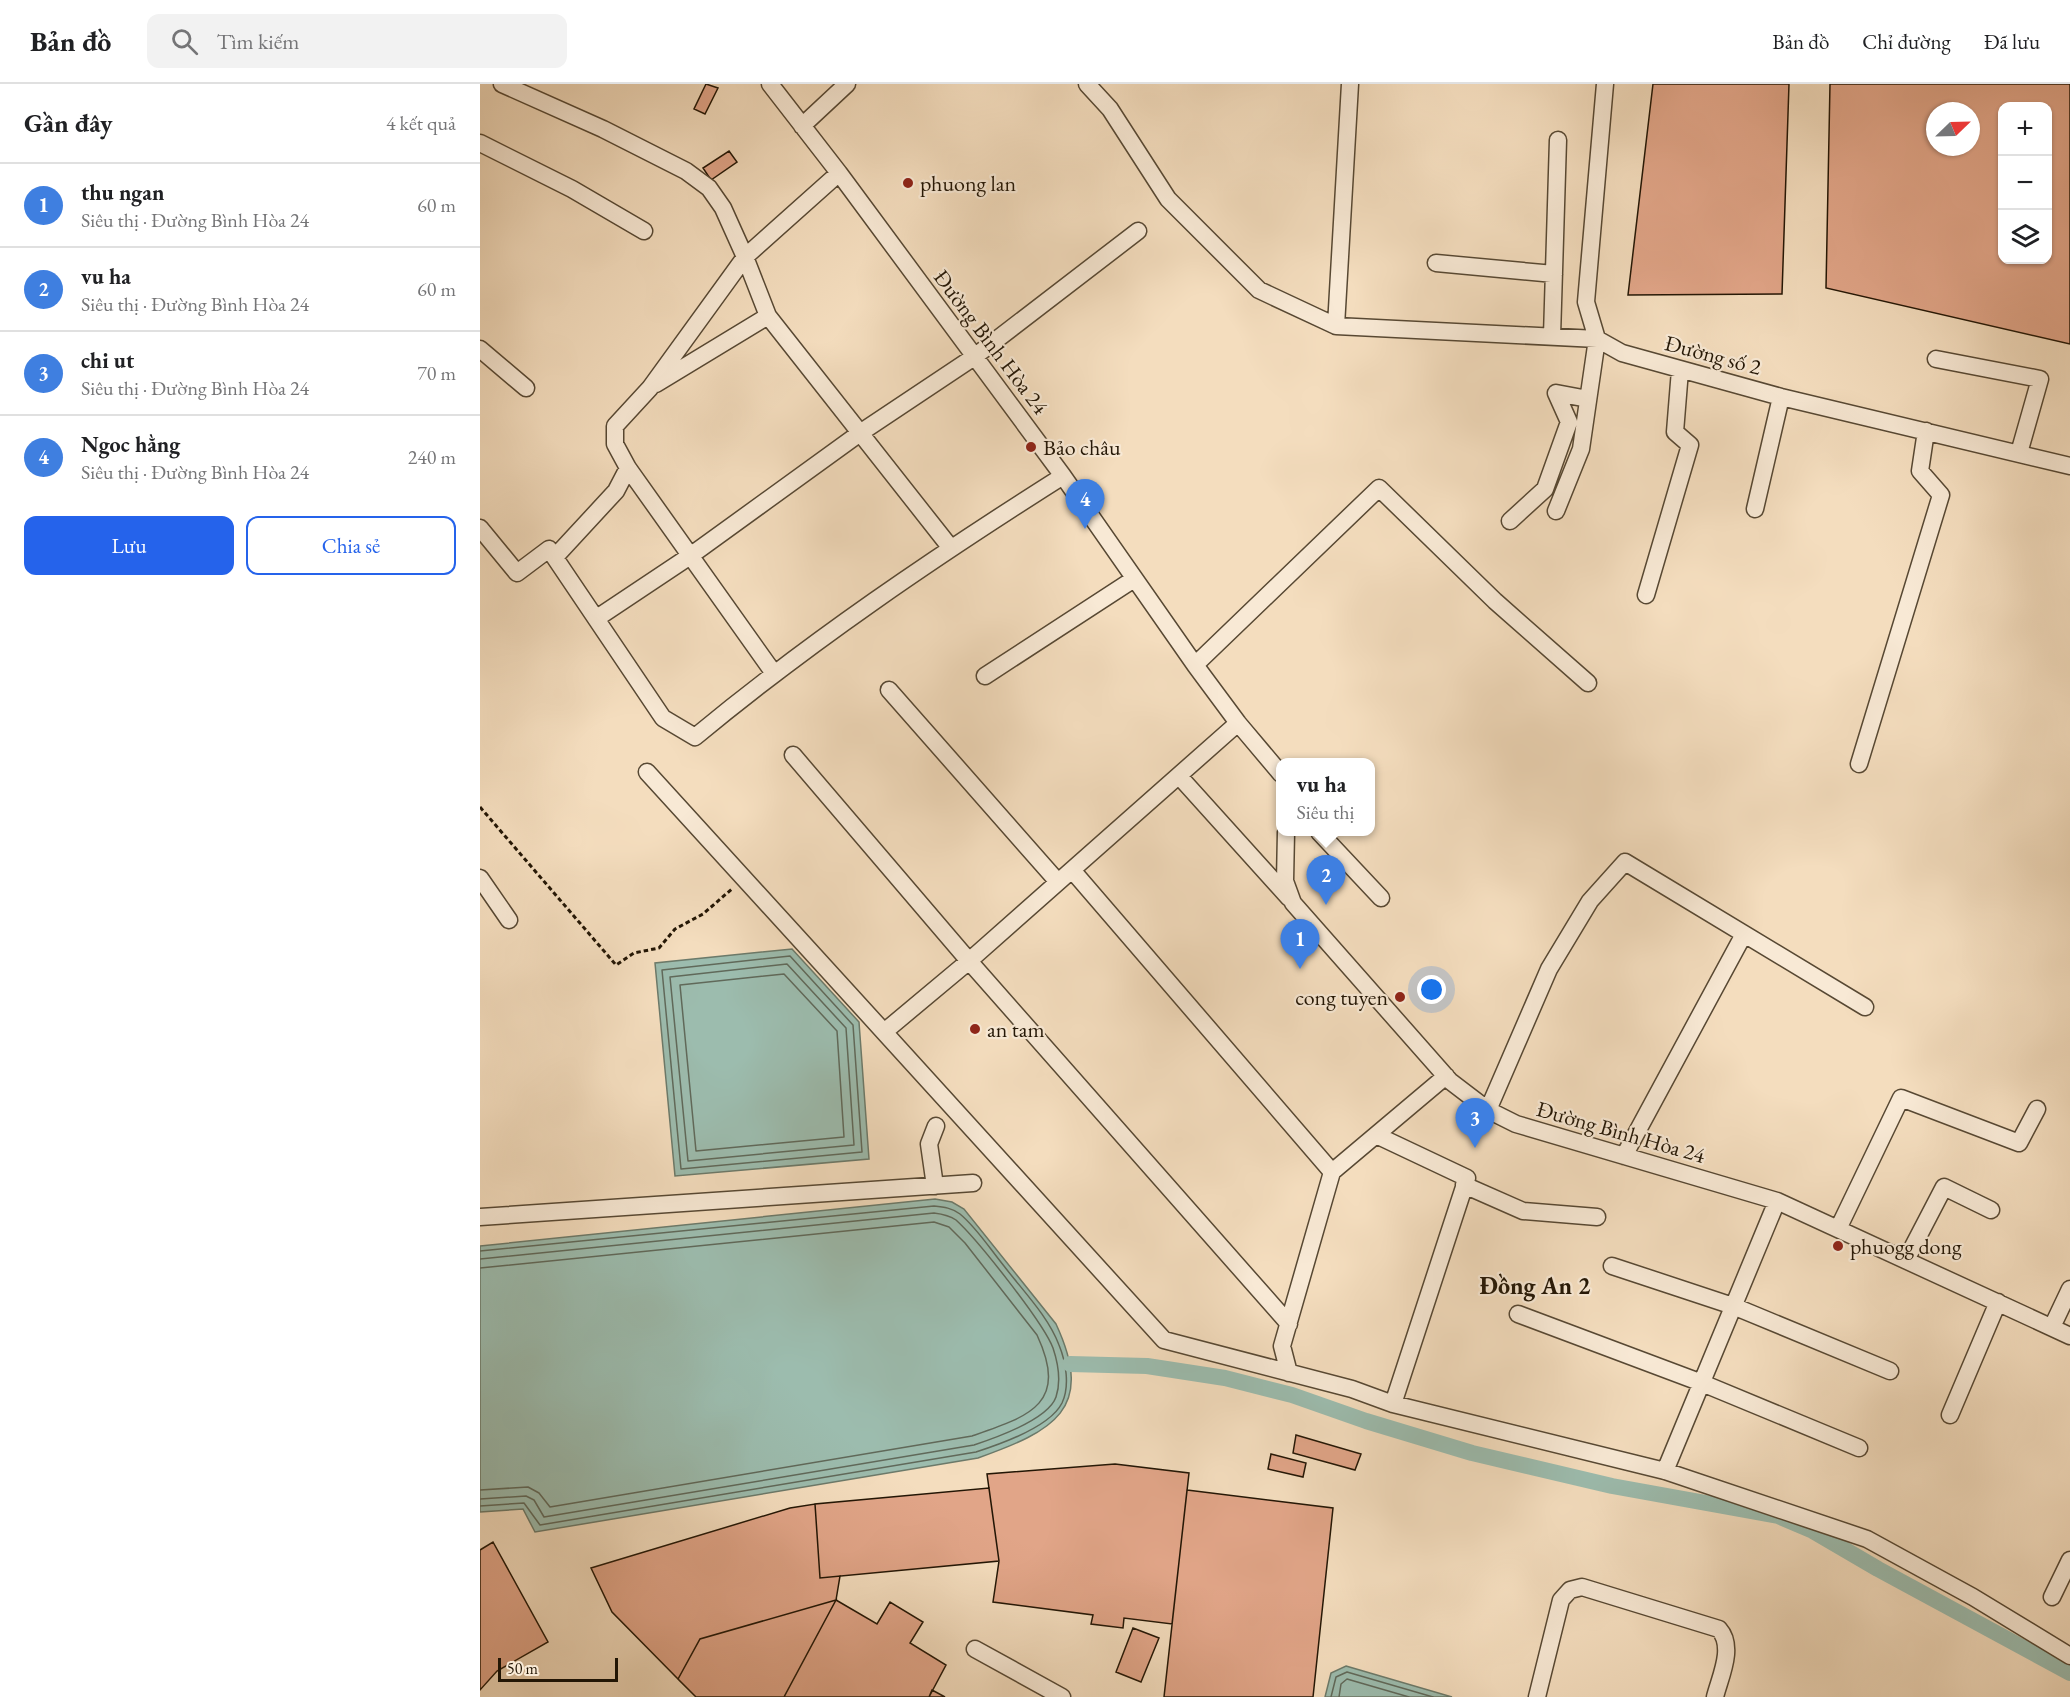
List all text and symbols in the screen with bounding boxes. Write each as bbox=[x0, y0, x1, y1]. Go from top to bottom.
search box bbox=[147, 14, 567, 68]
text: Bản đồ bbox=[30, 23, 111, 59]
icon: search bbox=[168, 25, 201, 58]
text: Tìm kiếm bbox=[216, 27, 299, 56]
text: Bản đồ bbox=[1772, 28, 1829, 55]
text: Chỉ đường bbox=[1862, 28, 1951, 55]
text: Đã lưu bbox=[1984, 28, 2040, 55]
north arrow bbox=[1926, 102, 1980, 156]
map controls bbox=[1998, 102, 2052, 264]
button: + bbox=[1998, 102, 2052, 156]
text: Gần đây bbox=[24, 106, 113, 140]
text: 4 kết quả bbox=[386, 110, 456, 136]
button: − bbox=[1998, 156, 2052, 210]
place label: phuong lan bbox=[920, 169, 1017, 198]
marker: phuong lan bbox=[901, 176, 915, 190]
text: thu ngan bbox=[81, 178, 164, 207]
text: 1 bbox=[38, 192, 49, 218]
text: 60 m bbox=[417, 192, 456, 218]
text: Siêu thị · Đường Bình Hòa 24 bbox=[81, 207, 309, 233]
button: layers bbox=[1998, 210, 2052, 264]
text: vu ha bbox=[81, 262, 131, 291]
street label: Đường Bình Hòa 24 bbox=[927, 264, 1055, 421]
text: 2 bbox=[38, 276, 49, 302]
text: 60 m bbox=[417, 276, 456, 302]
text: Siêu thị · Đường Bình Hòa 24 bbox=[81, 291, 309, 317]
street label: Đường số 2 bbox=[1662, 328, 1765, 382]
text: chi ut bbox=[81, 346, 134, 375]
text: 3 bbox=[38, 360, 49, 386]
text: 70 m bbox=[417, 360, 456, 386]
text: Siêu thị · Đường Bình Hòa 24 bbox=[81, 375, 309, 401]
text: Ngoc hằng bbox=[81, 430, 180, 459]
place label: Bảo châu bbox=[1043, 433, 1121, 462]
marker: Bảo châu bbox=[1024, 440, 1038, 454]
text: 4 bbox=[38, 444, 49, 470]
text: 240 m bbox=[408, 444, 456, 470]
text: Siêu thị · Đường Bình Hòa 24 bbox=[81, 459, 309, 485]
pin: 4 bbox=[1066, 480, 1104, 529]
button: Lưu bbox=[24, 516, 234, 575]
button: Chia sẻ bbox=[246, 516, 456, 575]
popup bbox=[1276, 758, 1375, 836]
text: vu ha bbox=[1296, 770, 1346, 799]
text: Siêu thị bbox=[1296, 799, 1355, 825]
pin: 2 bbox=[1306, 856, 1346, 905]
pin: 1 bbox=[1280, 920, 1320, 969]
your location bbox=[1417, 975, 1446, 1004]
place label: cong tuyen bbox=[1295, 983, 1388, 1012]
marker: cong tuyen bbox=[1393, 990, 1407, 1004]
place label: an tam bbox=[987, 1015, 1045, 1044]
marker: an tam bbox=[968, 1022, 982, 1036]
street label: Đường Bình Hòa 24 bbox=[1533, 1094, 1709, 1170]
pin: 3 bbox=[1456, 1098, 1494, 1148]
place label: phuogg dong bbox=[1850, 1232, 1962, 1261]
marker: phuogg dong bbox=[1831, 1239, 1845, 1253]
district label: Đồng An 2 bbox=[1480, 1270, 1591, 1302]
scale bar bbox=[498, 1655, 618, 1682]
text: 50 m bbox=[507, 1658, 538, 1679]

